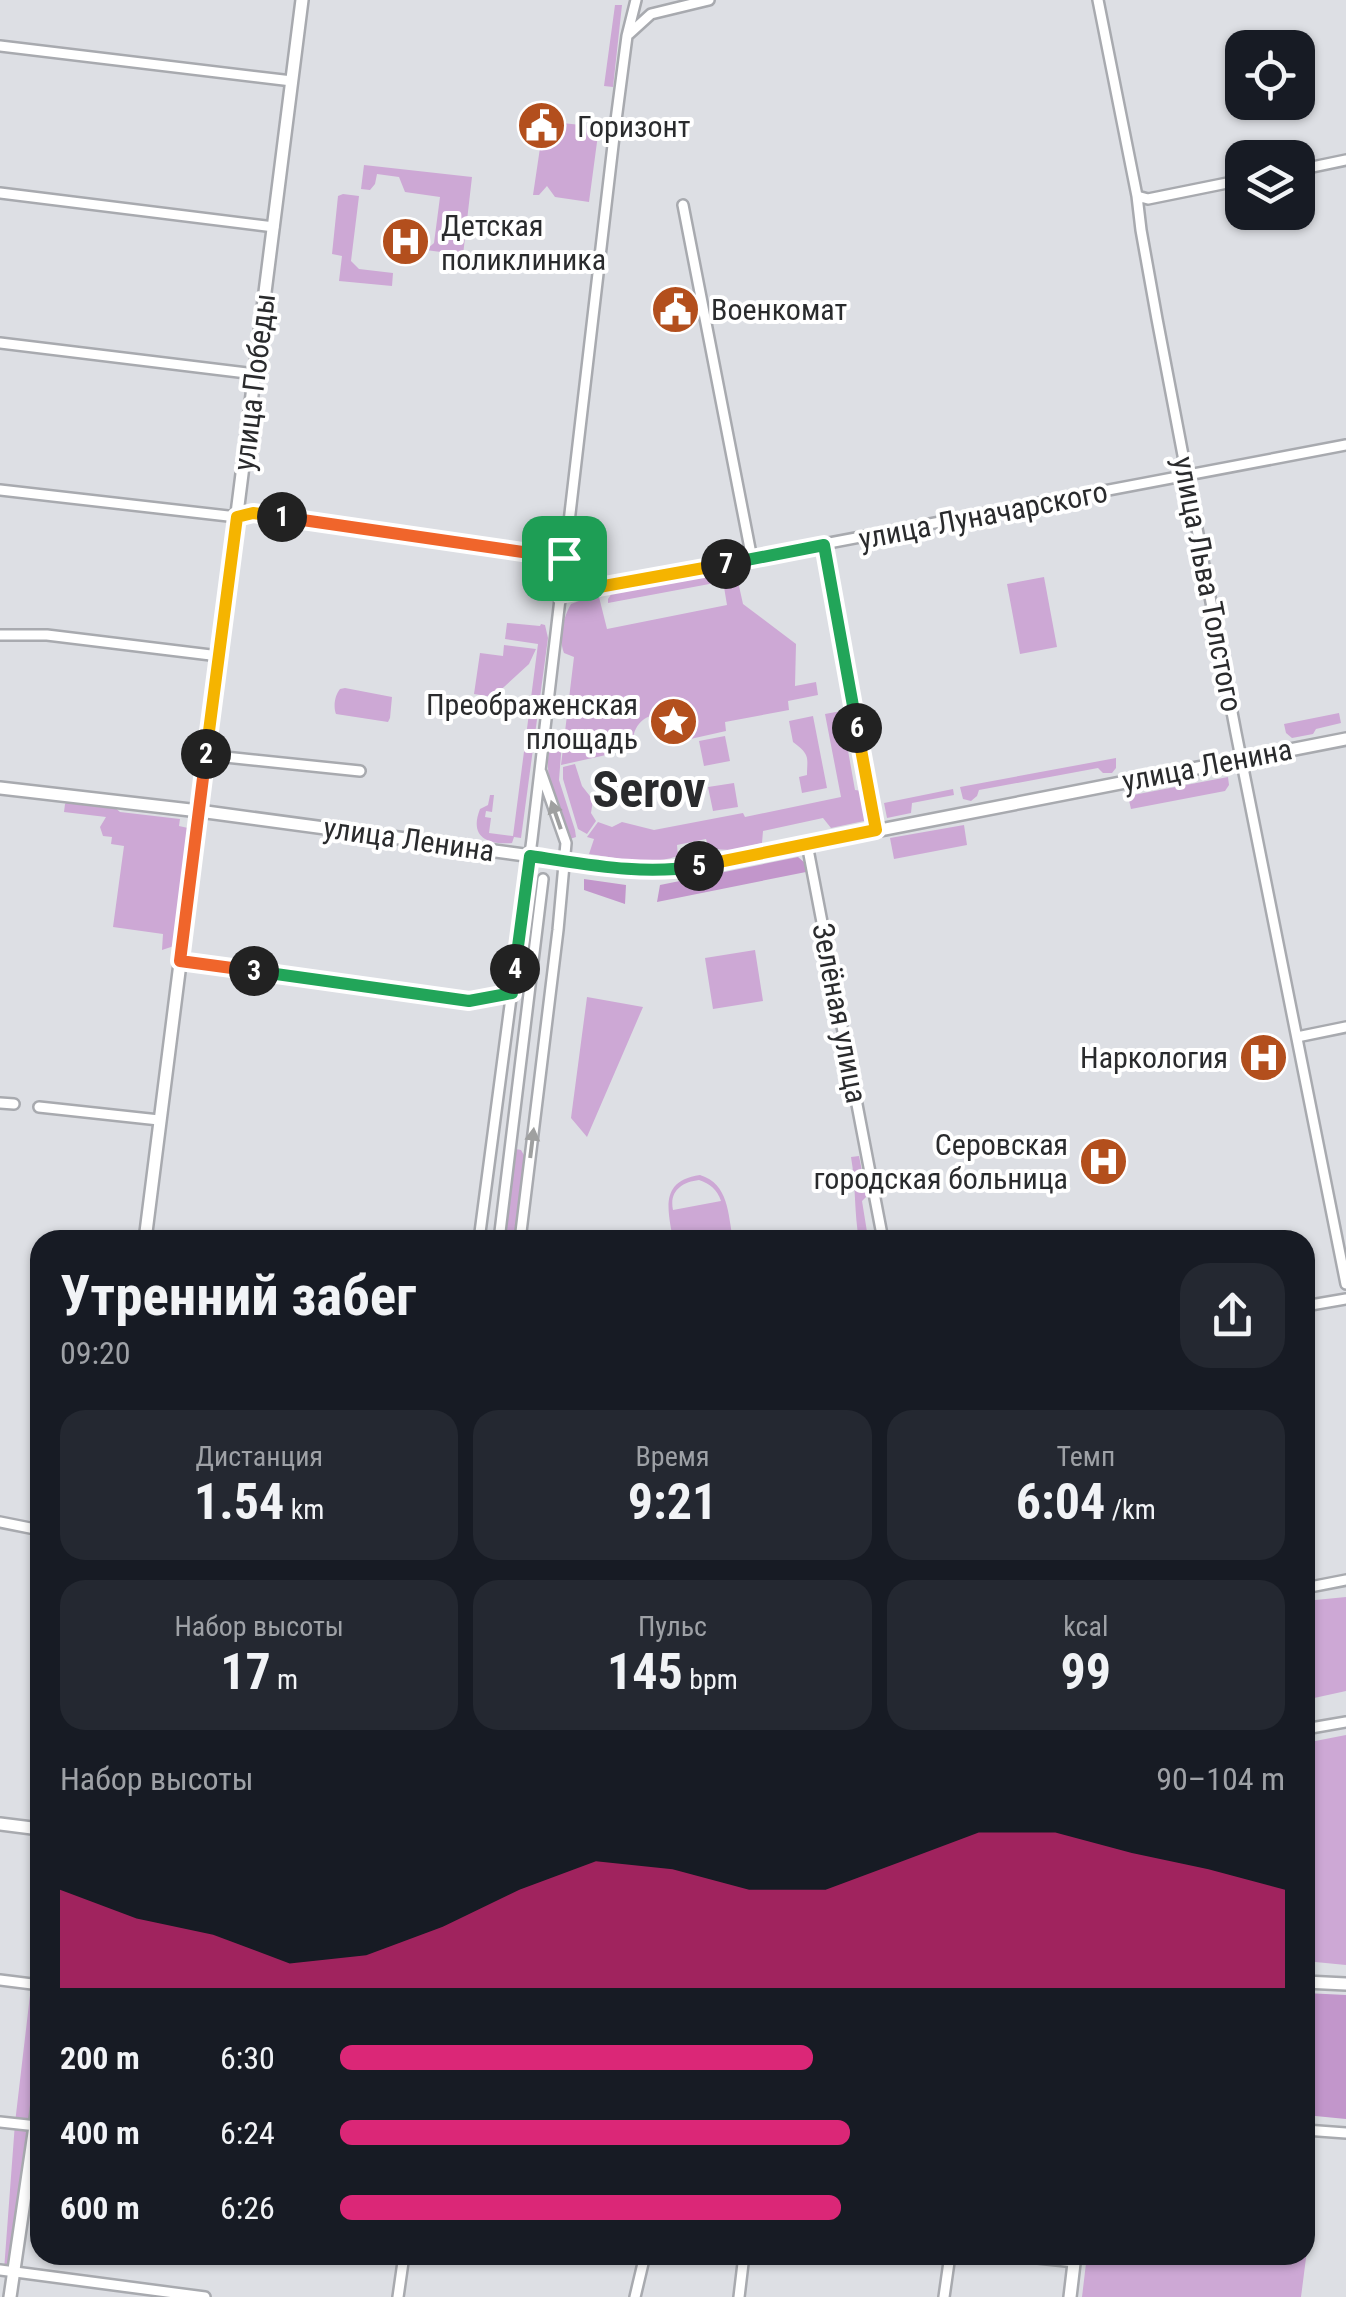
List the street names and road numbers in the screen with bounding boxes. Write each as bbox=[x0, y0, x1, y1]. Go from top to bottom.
street label: улица Победы bbox=[226, 291, 282, 473]
street label: улица Льва Толстого bbox=[1166, 453, 1250, 715]
street label: улица Луначарского bbox=[856, 474, 1110, 556]
street label: улица Ленина bbox=[1119, 731, 1295, 799]
street label: улица Ленина bbox=[321, 810, 497, 868]
street label: Зелёная улица bbox=[805, 920, 875, 1106]

